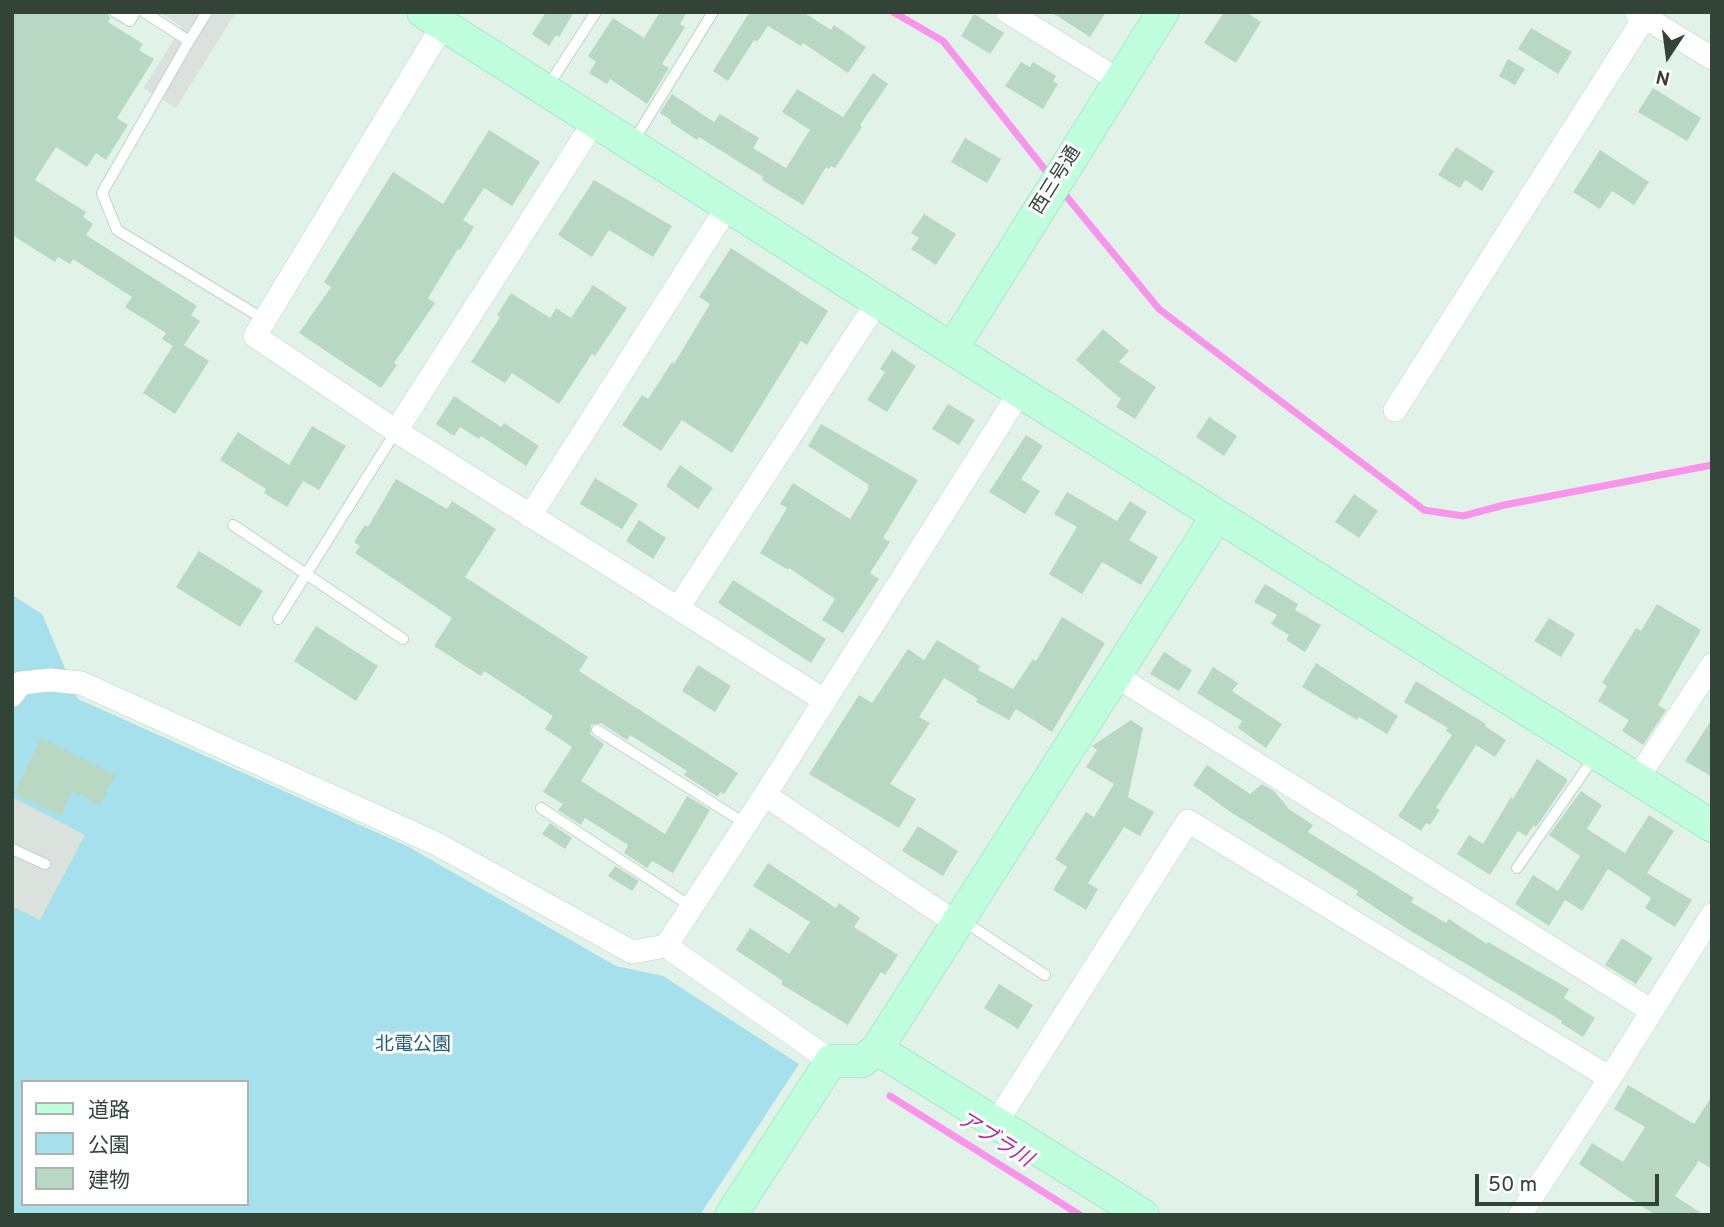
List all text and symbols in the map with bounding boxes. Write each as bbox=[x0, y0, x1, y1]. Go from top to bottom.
north arrow bbox=[1633, 21, 1703, 91]
text: N bbox=[1654, 63, 1673, 90]
street label: 西三号通 bbox=[1027, 143, 1087, 219]
park label: 北電公園 bbox=[375, 1035, 451, 1057]
legend bbox=[21, 1080, 248, 1206]
text: 道路 bbox=[88, 1098, 130, 1125]
water label: アブラ川 bbox=[952, 1108, 1036, 1174]
text: 公園 bbox=[88, 1133, 130, 1160]
scale bar bbox=[1479, 1160, 1663, 1204]
text: 建物 bbox=[88, 1168, 130, 1195]
text: 50 m bbox=[1488, 1172, 1537, 1199]

